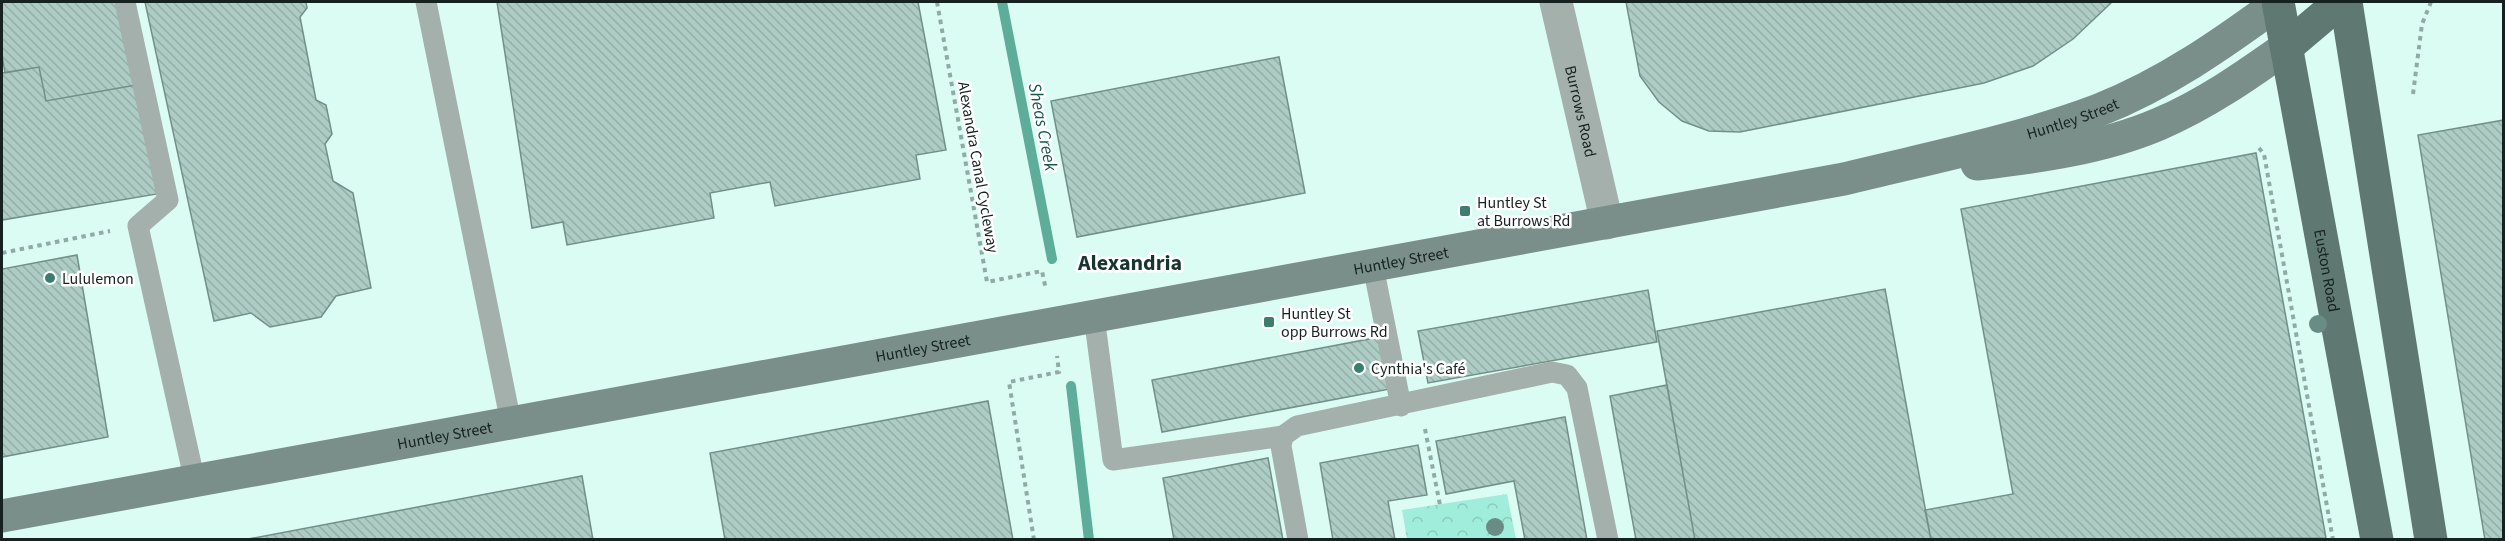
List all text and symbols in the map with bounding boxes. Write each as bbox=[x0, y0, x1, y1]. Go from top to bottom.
street label: Burrows Road bbox=[1559, 63, 1601, 159]
street label: Alexandra Canal Cycleway bbox=[952, 80, 1004, 255]
water label: Sheas Creek bbox=[1022, 81, 1063, 174]
street label: Huntley Street bbox=[2024, 93, 2123, 145]
place label: Huntley St at Burrows Rd bbox=[1477, 192, 1570, 232]
marker: Huntley St at Burrows Rd bbox=[1458, 204, 1472, 218]
street label: Euston Road bbox=[2308, 227, 2345, 314]
street label: Huntley Street bbox=[1352, 241, 1451, 281]
district label: Alexandria bbox=[1077, 247, 1182, 279]
place label: Lululemon bbox=[62, 268, 134, 290]
marker: Lululemon bbox=[43, 271, 57, 285]
place label: Huntley St opp Burrows Rd bbox=[1281, 303, 1388, 343]
marker: Huntley St opp Burrows Rd bbox=[1262, 315, 1276, 329]
street label: Huntley Street bbox=[874, 329, 973, 368]
place label: Cynthia's Café bbox=[1371, 358, 1466, 380]
marker: Cynthia's Café bbox=[1352, 361, 1366, 375]
street label: Huntley Street bbox=[395, 416, 495, 455]

